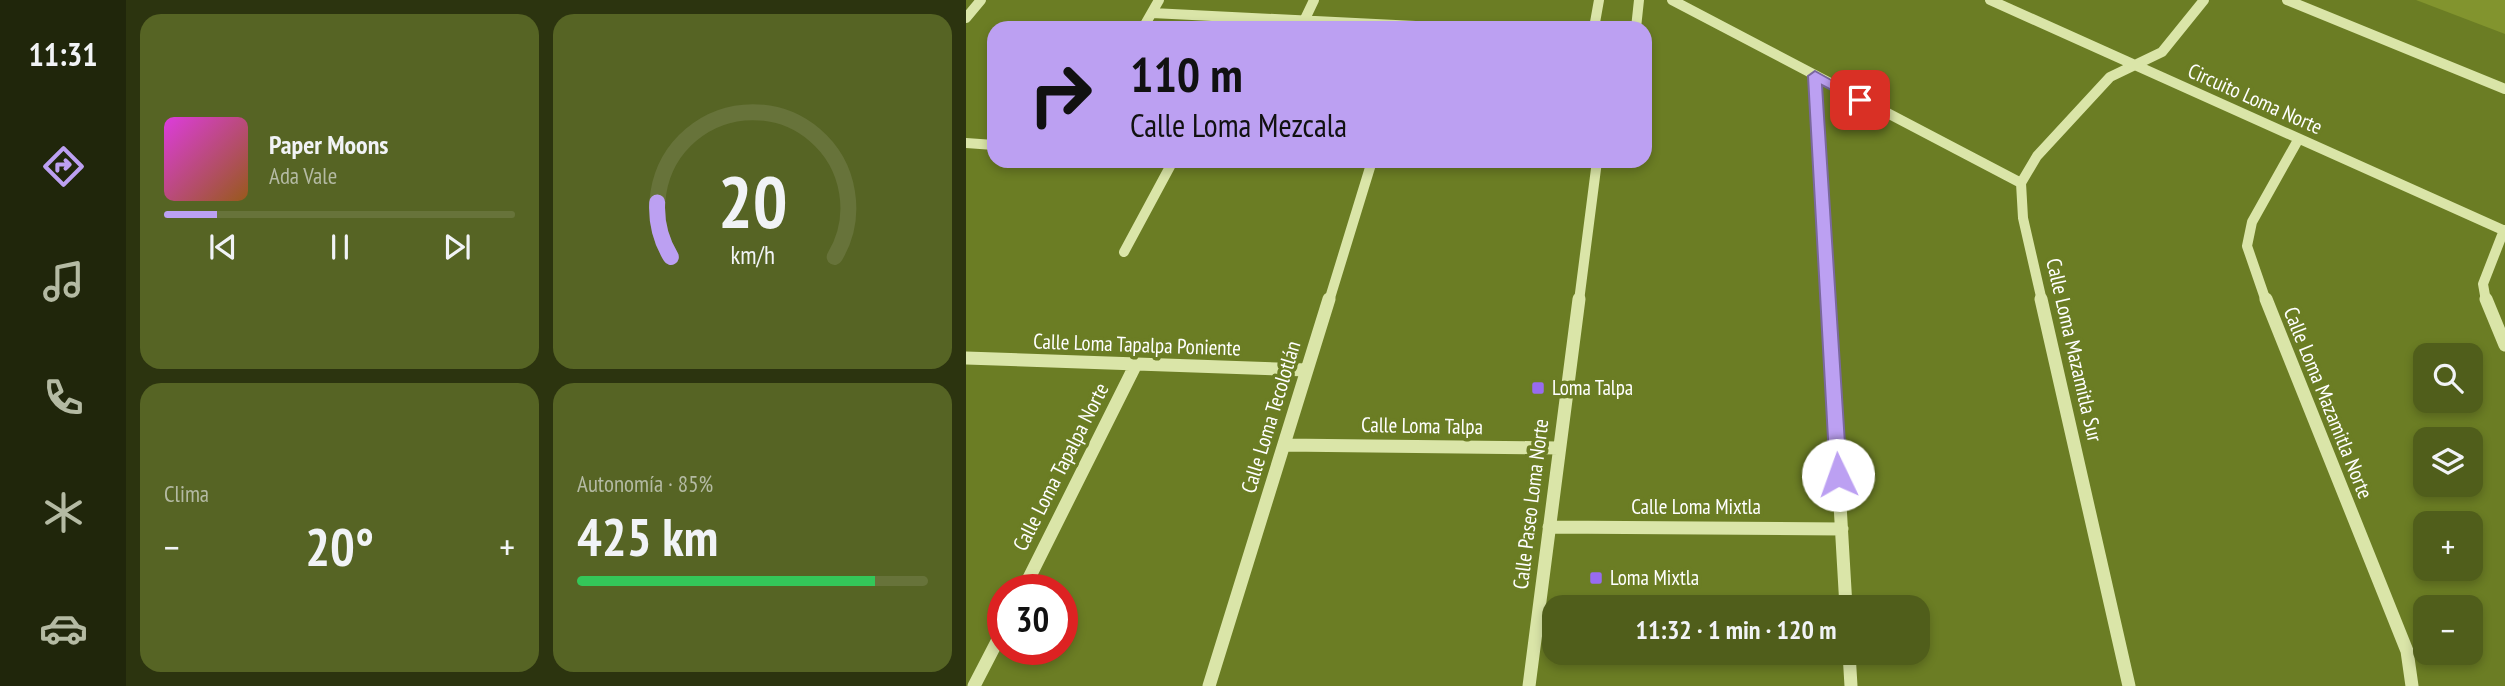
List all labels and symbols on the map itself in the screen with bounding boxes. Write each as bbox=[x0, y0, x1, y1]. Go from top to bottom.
street label: Circuito Loma Norte bbox=[2184, 57, 2327, 140]
pin bbox=[1830, 70, 1890, 130]
street label: Calle Loma Mazamitla Sur bbox=[2040, 256, 2109, 444]
street label: Calle Loma Mazamitla Norte bbox=[2278, 303, 2379, 503]
street label: Calle Loma Tapalpa Poniente bbox=[1033, 327, 1241, 362]
street label: Calle Loma Tecolotlán bbox=[1235, 338, 1306, 496]
place label: Loma Talpa bbox=[1552, 374, 1633, 401]
street label: Calle Loma Tapalpa Norte bbox=[1007, 378, 1115, 555]
marker: Loma Talpa bbox=[1530, 380, 1546, 396]
street label: Calle Loma Talpa bbox=[1361, 411, 1483, 440]
street label: Calle Paseo Loma Norte bbox=[1507, 417, 1554, 591]
position arrow bbox=[1801, 438, 1875, 512]
street label: Calle Loma Mixtla bbox=[1631, 493, 1761, 520]
place label: Loma Mixtla bbox=[1610, 564, 1699, 591]
marker: Loma Mixtla bbox=[1588, 570, 1604, 586]
speed limit sign: 30 bbox=[987, 574, 1078, 665]

